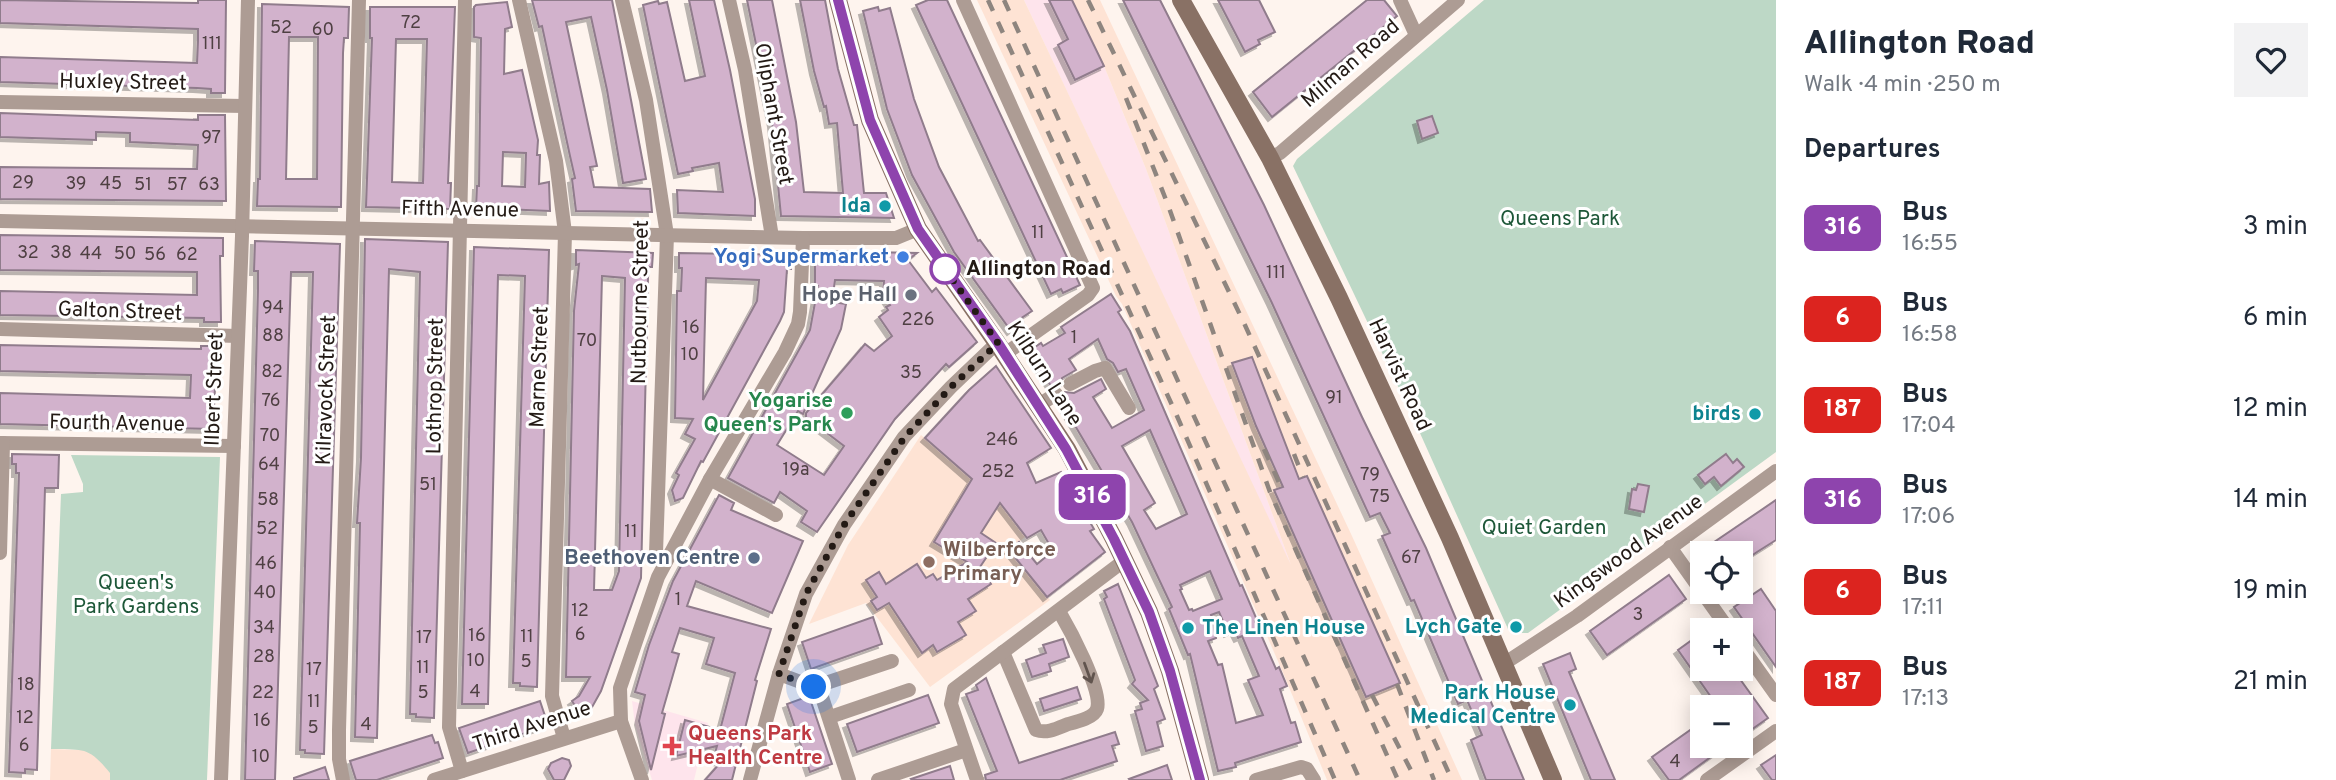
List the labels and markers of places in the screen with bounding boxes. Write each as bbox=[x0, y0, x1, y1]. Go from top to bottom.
place label: Ida bbox=[841, 193, 871, 220]
marker: Ida bbox=[877, 198, 893, 214]
place label: Yogi Supermarket bbox=[713, 244, 889, 271]
marker: Yogi Supermarket bbox=[895, 249, 911, 265]
marker: Allington Road bbox=[930, 254, 960, 284]
place label: Allington Road bbox=[966, 256, 1111, 283]
place label: Hope Hall bbox=[802, 282, 897, 309]
marker: Hope Hall bbox=[903, 287, 919, 303]
place label: Yogarise Queen's Park bbox=[703, 388, 833, 439]
place label: birds bbox=[1692, 401, 1741, 428]
marker: Yogarise Queen's Park bbox=[839, 405, 855, 421]
marker: birds bbox=[1747, 406, 1763, 422]
place label: Wilberforce Primary bbox=[943, 537, 1056, 588]
place label: Beethoven Centre bbox=[564, 545, 740, 572]
marker: Beethoven Centre bbox=[746, 550, 762, 566]
marker: Wilberforce Primary bbox=[921, 554, 937, 570]
place label: Lych Gate bbox=[1405, 614, 1502, 641]
place label: The Linen House bbox=[1202, 615, 1365, 642]
marker: Lych Gate bbox=[1508, 619, 1524, 635]
marker: The Linen House bbox=[1180, 620, 1196, 636]
place label: Park House Medical Centre bbox=[1410, 680, 1556, 731]
marker: Park House Medical Centre bbox=[1562, 697, 1578, 713]
place label: Queens Park Health Centre bbox=[688, 721, 823, 772]
marker: Queens Park Health Centre bbox=[662, 736, 682, 756]

